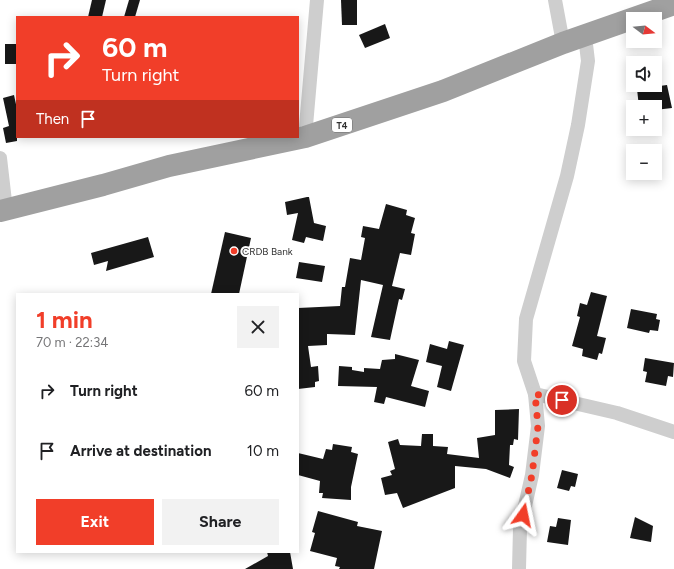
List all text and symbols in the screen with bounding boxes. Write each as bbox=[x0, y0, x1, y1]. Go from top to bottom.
north arrow bbox=[626, 12, 662, 48]
map controls bbox=[626, 12, 662, 180]
text: 60 m bbox=[102, 30, 167, 64]
icon: right bbox=[36, 32, 88, 84]
button: sound bbox=[626, 56, 662, 92]
text: Turn right bbox=[102, 64, 179, 86]
button: + bbox=[626, 100, 662, 136]
icon: arrive bbox=[77, 108, 99, 130]
text: Then bbox=[36, 110, 69, 128]
road number: T4 bbox=[332, 118, 352, 132]
button: − bbox=[626, 144, 662, 180]
place label: CRDB Bank bbox=[242, 245, 293, 258]
marker: CRDB Bank bbox=[229, 246, 239, 256]
text: 1 min bbox=[36, 305, 93, 334]
button: close bbox=[237, 306, 279, 348]
text: 70 m · 22:34 bbox=[36, 335, 108, 350]
icon: right bbox=[36, 380, 58, 402]
text: Turn right bbox=[70, 382, 138, 400]
text: 60 m bbox=[244, 382, 279, 400]
pin bbox=[545, 383, 579, 417]
icon: arrive bbox=[551, 389, 573, 411]
icon: arrive bbox=[36, 440, 58, 462]
text: Arrive at destination bbox=[70, 442, 211, 460]
text: 10 m bbox=[247, 442, 279, 460]
position arrow bbox=[502, 494, 544, 536]
button: Exit bbox=[36, 499, 154, 545]
button: Share bbox=[162, 499, 279, 545]

